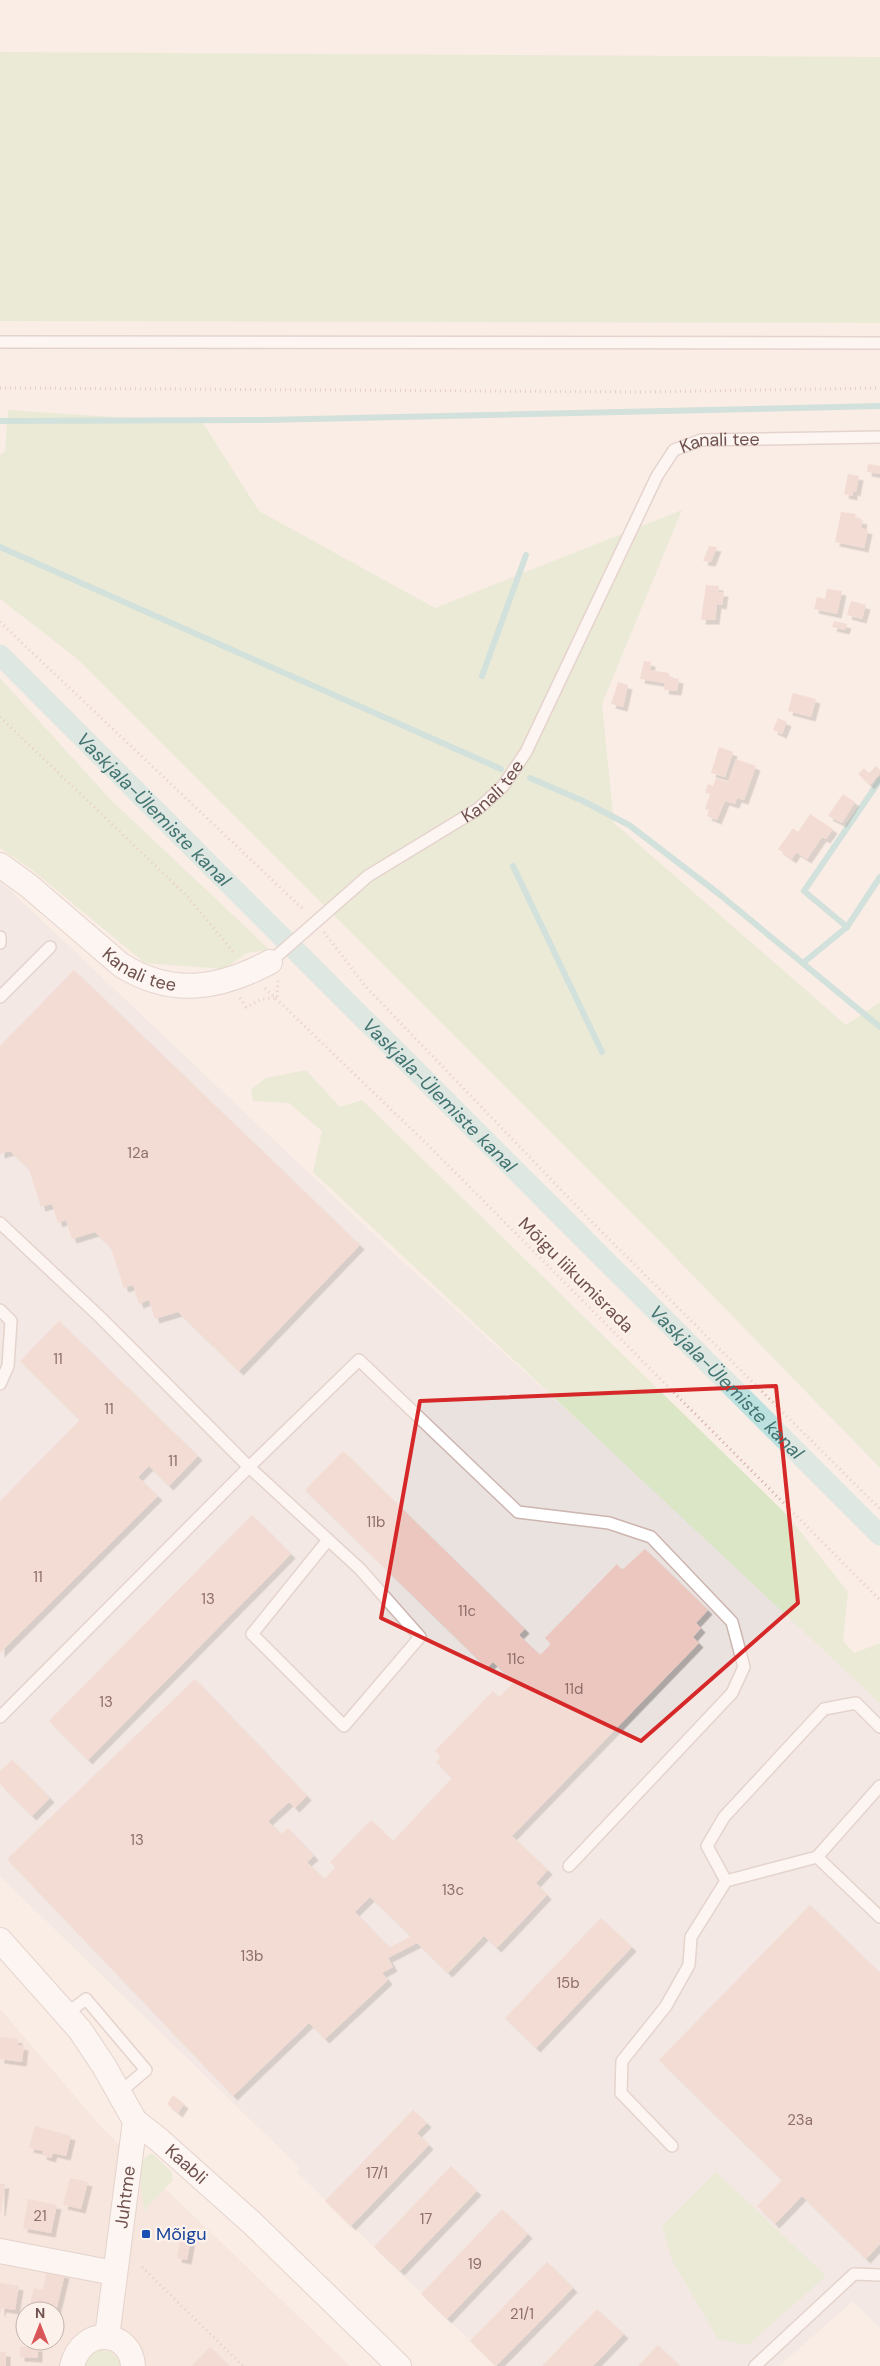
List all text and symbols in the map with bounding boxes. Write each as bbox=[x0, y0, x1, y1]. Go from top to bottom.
street label: Kanali tee bbox=[676, 427, 760, 459]
water label: Vaskjala-Ülemiste kanal bbox=[72, 727, 237, 892]
street label: Kanali tee bbox=[457, 755, 529, 828]
street label: Kanali tee bbox=[97, 942, 178, 997]
water label: Vaskjala-Ülemiste kanal bbox=[357, 1012, 523, 1178]
house number: 12a bbox=[127, 1143, 149, 1163]
street label: Mõigu liikumisrada bbox=[513, 1212, 639, 1338]
water label: Vaskjala-Ülemiste kanal bbox=[644, 1299, 810, 1465]
house number: 11 bbox=[53, 1349, 63, 1369]
house number: 11 bbox=[104, 1399, 114, 1419]
house number: 11 bbox=[168, 1451, 178, 1471]
house number: 11b bbox=[367, 1512, 385, 1532]
house number: 11 bbox=[33, 1567, 43, 1587]
house number: 13 bbox=[201, 1589, 215, 1609]
house number: 11c bbox=[458, 1601, 476, 1621]
house number: 11c bbox=[507, 1649, 525, 1669]
house number: 11d bbox=[565, 1679, 583, 1699]
house number: 13 bbox=[99, 1692, 113, 1712]
house number: 13 bbox=[130, 1830, 144, 1850]
house number: 13c bbox=[442, 1880, 464, 1900]
house number: 13b bbox=[241, 1946, 263, 1966]
house number: 15b bbox=[556, 1973, 580, 1993]
house number: 23a bbox=[787, 2110, 813, 2130]
street label: Kaabli bbox=[160, 2139, 213, 2190]
house number: 17/1 bbox=[366, 2163, 388, 2183]
street label: Juhtme bbox=[109, 2164, 141, 2230]
house number: 21 bbox=[33, 2206, 47, 2226]
house number: 17 bbox=[420, 2209, 432, 2229]
place label: Mõigu bbox=[156, 2222, 207, 2246]
marker: Mõigu bbox=[140, 2228, 152, 2240]
house number: 19 bbox=[468, 2254, 482, 2274]
north arrow bbox=[15, 2301, 65, 2351]
text: N bbox=[35, 2304, 45, 2322]
house number: 21/1 bbox=[510, 2304, 534, 2324]

